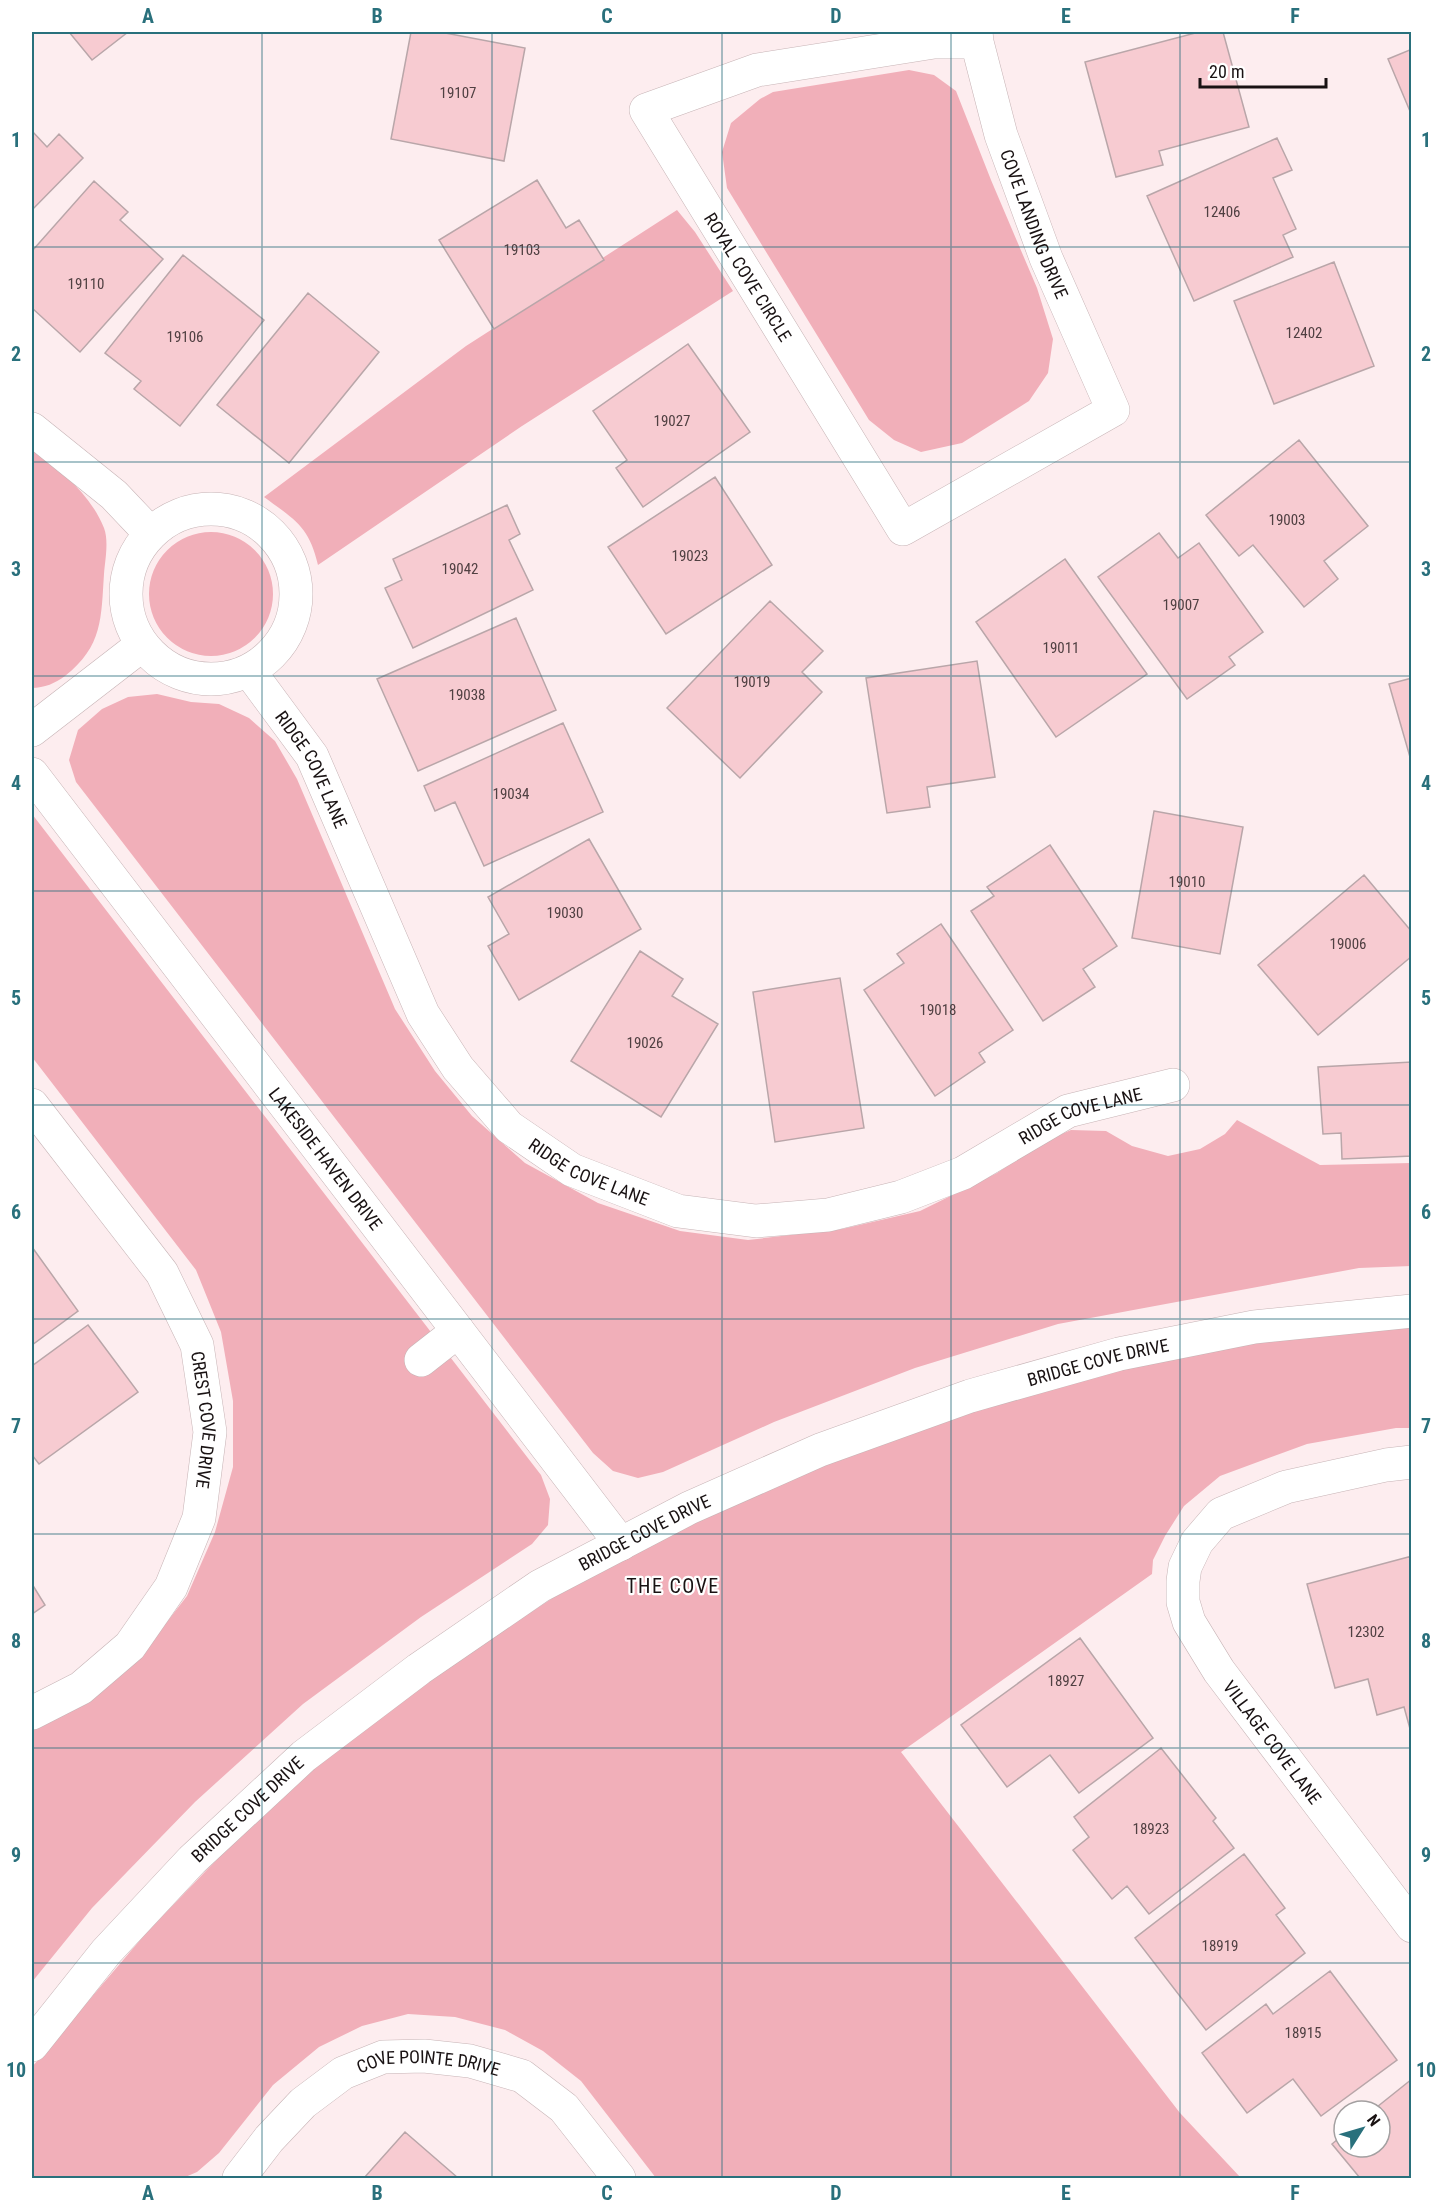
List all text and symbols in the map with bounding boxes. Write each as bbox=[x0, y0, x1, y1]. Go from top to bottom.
text: A bbox=[142, 4, 154, 28]
text: B bbox=[371, 4, 383, 28]
text: C bbox=[601, 4, 613, 28]
text: D bbox=[830, 4, 842, 28]
text: E bbox=[1061, 4, 1071, 28]
text: F bbox=[1290, 4, 1300, 28]
scale bar bbox=[1200, 51, 1326, 89]
text: 20 m bbox=[1209, 61, 1244, 82]
house number: 19107 bbox=[439, 84, 477, 102]
text: 1 bbox=[11, 128, 21, 152]
text: 1 bbox=[1421, 128, 1431, 152]
street label: COVE LANDING DRIVE bbox=[997, 146, 1073, 302]
house number: 12406 bbox=[1203, 203, 1241, 221]
street label: ROYAL COVE CIRCLE bbox=[700, 209, 796, 345]
house number: 19103 bbox=[503, 241, 541, 259]
house number: 19110 bbox=[67, 275, 105, 293]
house number: 12402 bbox=[1285, 324, 1323, 342]
house number: 19106 bbox=[166, 328, 204, 346]
text: 2 bbox=[11, 342, 21, 366]
text: 2 bbox=[1421, 342, 1431, 366]
house number: 19027 bbox=[653, 412, 691, 430]
house number: 19003 bbox=[1268, 511, 1306, 529]
house number: 19023 bbox=[671, 547, 709, 565]
text: 3 bbox=[11, 557, 21, 581]
text: 3 bbox=[1421, 557, 1431, 581]
house number: 19042 bbox=[441, 560, 479, 578]
house number: 19007 bbox=[1162, 596, 1200, 614]
house number: 19011 bbox=[1042, 639, 1080, 657]
house number: 19019 bbox=[733, 673, 771, 691]
house number: 19038 bbox=[448, 686, 486, 704]
street label: RIDGE COVE LANE bbox=[271, 706, 352, 831]
text: 4 bbox=[11, 771, 21, 795]
text: 4 bbox=[1421, 771, 1431, 795]
house number: 19034 bbox=[492, 785, 530, 803]
house number: 19010 bbox=[1168, 873, 1206, 891]
house number: 19030 bbox=[546, 904, 584, 922]
house number: 19006 bbox=[1329, 935, 1367, 953]
text: 5 bbox=[11, 986, 21, 1010]
text: 5 bbox=[1421, 986, 1431, 1010]
house number: 19018 bbox=[919, 1001, 957, 1019]
house number: 19026 bbox=[626, 1034, 664, 1052]
street label: LAKESIDE HAVEN DRIVE bbox=[265, 1083, 387, 1234]
street label: RIDGE COVE LANE bbox=[1015, 1083, 1144, 1148]
street label: RIDGE COVE LANE bbox=[525, 1133, 652, 1209]
text: 6 bbox=[11, 1200, 21, 1224]
text: 6 bbox=[1421, 1200, 1431, 1224]
street label: BRIDGE COVE DRIVE bbox=[1025, 1334, 1171, 1390]
street label: CREST COVE DRIVE bbox=[188, 1350, 220, 1490]
text: 7 bbox=[11, 1414, 21, 1438]
text: 7 bbox=[1421, 1414, 1431, 1438]
street label: BRIDGE COVE DRIVE bbox=[575, 1490, 713, 1575]
district label: THE COVE bbox=[626, 1574, 720, 1598]
house number: 12302 bbox=[1347, 1623, 1385, 1641]
text: 8 bbox=[11, 1629, 21, 1653]
text: 8 bbox=[1421, 1629, 1431, 1653]
house number: 18927 bbox=[1047, 1672, 1085, 1690]
street label: VILLAGE COVE LANE bbox=[1219, 1676, 1326, 1808]
street label: BRIDGE COVE DRIVE bbox=[187, 1752, 308, 1866]
house number: 18923 bbox=[1132, 1820, 1170, 1838]
text: 9 bbox=[11, 1843, 21, 1867]
text: 9 bbox=[1421, 1843, 1431, 1867]
house number: 18919 bbox=[1201, 1937, 1239, 1955]
house number: 18915 bbox=[1284, 2024, 1322, 2042]
street label: COVE POINTE DRIVE bbox=[353, 2045, 503, 2080]
text: 10 bbox=[6, 2058, 26, 2082]
text: 10 bbox=[1416, 2058, 1436, 2082]
north arrow bbox=[1332, 2099, 1392, 2159]
text: N bbox=[1363, 2111, 1384, 2130]
text: A bbox=[142, 2181, 154, 2205]
text: B bbox=[371, 2181, 383, 2205]
text: C bbox=[601, 2181, 613, 2205]
text: D bbox=[830, 2181, 842, 2205]
text: E bbox=[1061, 2181, 1071, 2205]
text: F bbox=[1290, 2181, 1300, 2205]

